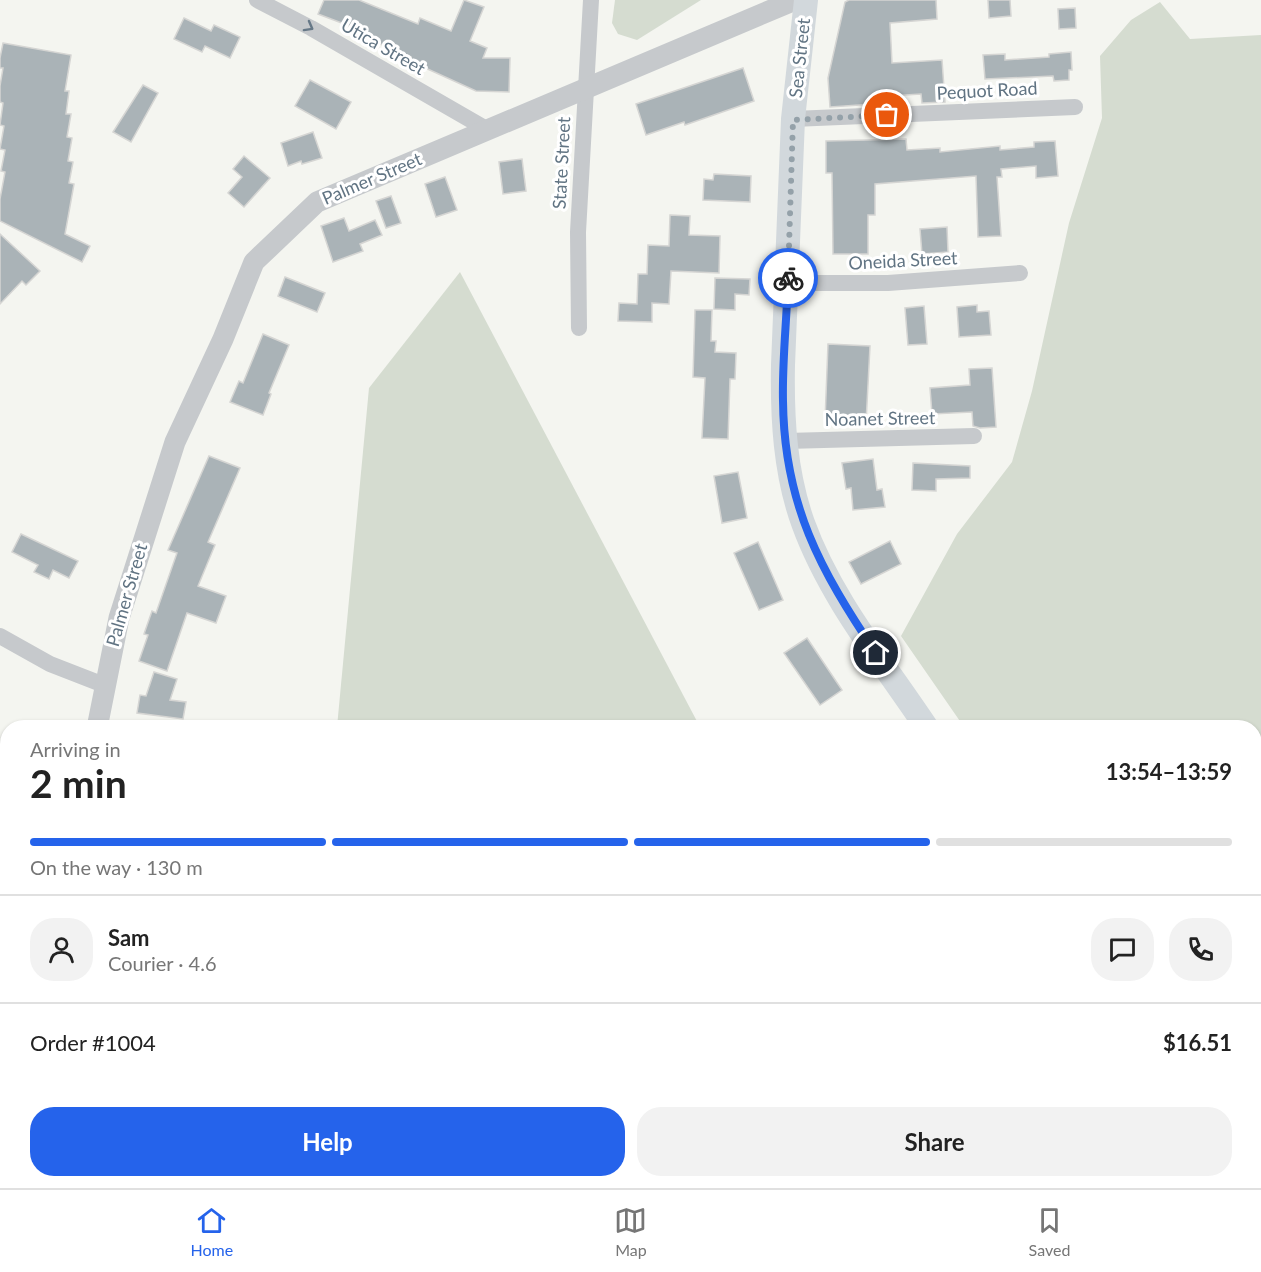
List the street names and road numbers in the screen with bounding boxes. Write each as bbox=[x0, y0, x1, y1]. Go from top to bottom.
street label: Utica Street bbox=[337, 13, 430, 79]
street label: Sea Street bbox=[784, 16, 814, 99]
street label: Pequot Road bbox=[936, 76, 1038, 104]
street label: State Street bbox=[548, 116, 574, 210]
street label: Palmer Street bbox=[318, 147, 425, 209]
street label: Oneida Street bbox=[848, 246, 959, 274]
street label: Noanet Street bbox=[825, 406, 936, 430]
street label: Palmer Street bbox=[101, 540, 151, 649]

